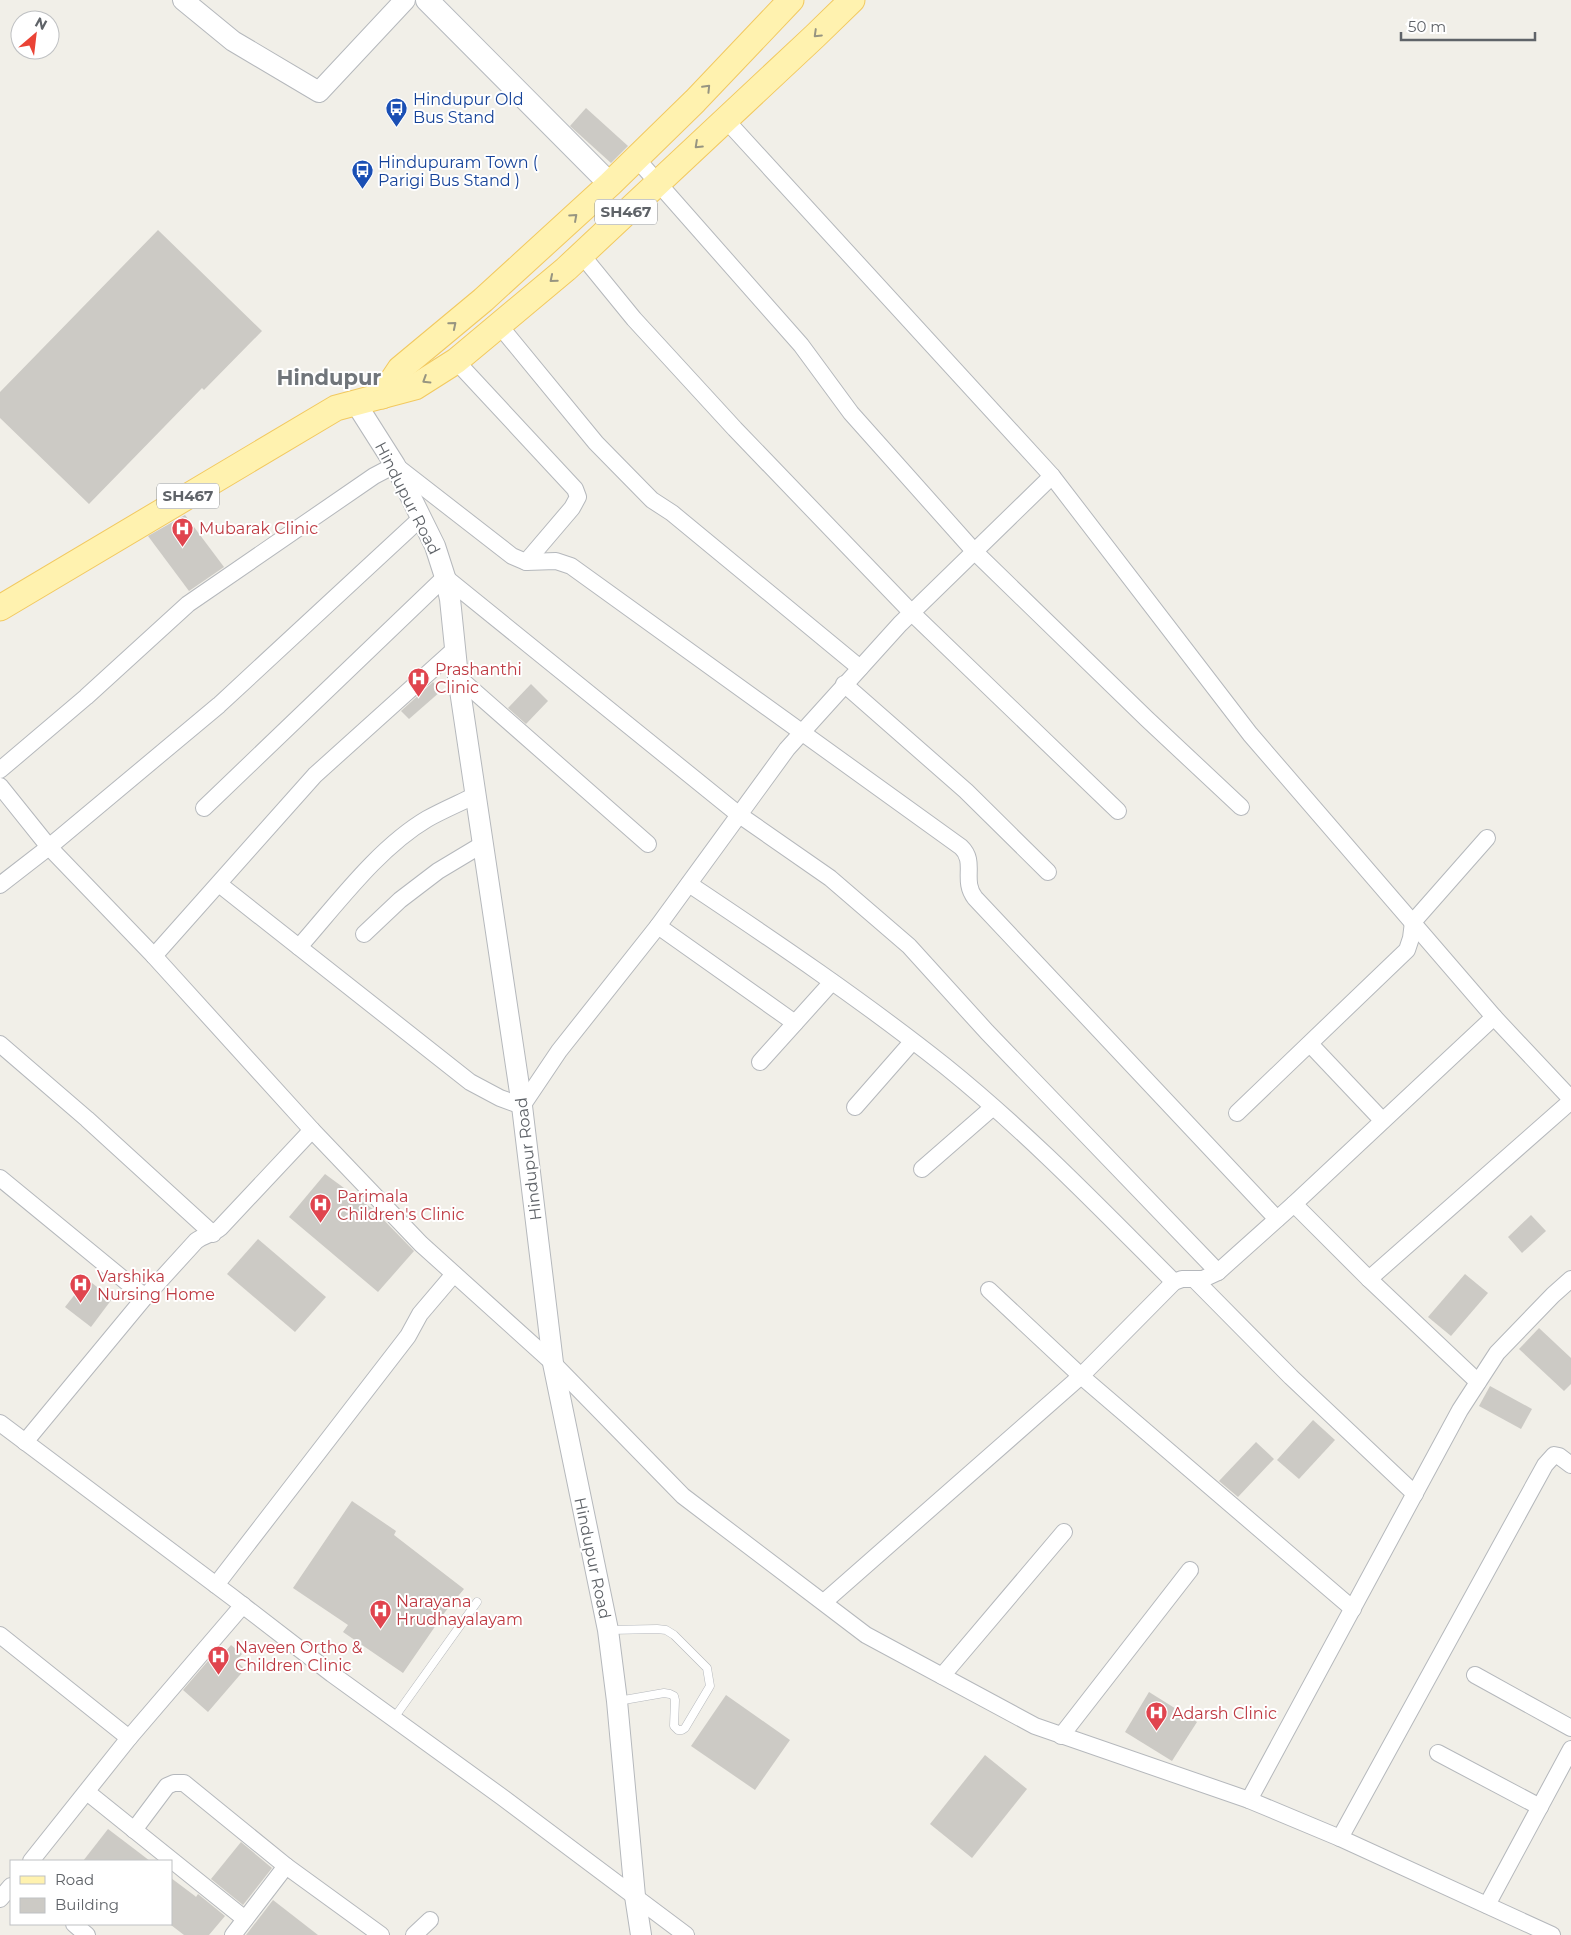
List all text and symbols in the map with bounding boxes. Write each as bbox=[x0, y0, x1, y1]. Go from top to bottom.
north arrow bbox=[10, 10, 60, 60]
scale bar bbox=[1401, 10, 1535, 42]
text: N bbox=[32, 13, 50, 34]
text: 50 m bbox=[1408, 17, 1446, 36]
one-way arrow bbox=[814, 28, 823, 37]
one-way arrow bbox=[701, 84, 710, 93]
place label: Hindupur Old Bus Stand bbox=[413, 90, 524, 127]
bus stop icon: Hindupur Old Bus Stand bbox=[385, 96, 409, 127]
one-way arrow bbox=[695, 139, 704, 148]
place label: Hindupuram Town ( Parigi Bus Stand ) bbox=[378, 153, 538, 190]
bus stop icon: Hindupuram Town ( Parigi Bus Stand ) bbox=[350, 159, 374, 190]
road number: SH467 bbox=[595, 200, 657, 224]
one-way arrow bbox=[568, 214, 577, 223]
one-way arrow bbox=[550, 274, 559, 282]
one-way arrow bbox=[447, 322, 456, 331]
district label: Hindupur bbox=[277, 365, 381, 390]
one-way arrow bbox=[423, 374, 432, 384]
street label: Hindupur Road bbox=[371, 439, 444, 558]
road number: SH467 bbox=[157, 484, 219, 508]
hospital icon: Mubarak Clinic bbox=[171, 516, 195, 547]
place label: Mubarak Clinic bbox=[199, 519, 318, 538]
place label: Prashanthi Clinic bbox=[435, 660, 522, 697]
hospital icon: Prashanthi Clinic bbox=[407, 666, 431, 697]
street label: Hindupur Road bbox=[512, 1096, 545, 1222]
place label: Parimala Children's Clinic bbox=[337, 1187, 465, 1224]
hospital icon: Parimala Children's Clinic bbox=[309, 1193, 333, 1224]
place label: Varshika Nursing Home bbox=[97, 1267, 215, 1304]
hospital icon: Varshika Nursing Home bbox=[69, 1273, 93, 1304]
street label: Hindupur Road bbox=[570, 1496, 615, 1621]
place label: Narayana Hrudhayalayam bbox=[396, 1592, 523, 1629]
hospital icon: Narayana Hrudhayalayam bbox=[368, 1598, 392, 1629]
place label: Naveen Ortho & Children Clinic bbox=[235, 1638, 363, 1675]
hospital icon: Naveen Ortho & Children Clinic bbox=[207, 1644, 231, 1675]
hospital icon: Adarsh Clinic bbox=[1144, 1701, 1168, 1732]
place label: Adarsh Clinic bbox=[1172, 1704, 1277, 1723]
legend bbox=[10, 1860, 172, 1925]
text: Road bbox=[55, 1870, 94, 1889]
text: Building bbox=[55, 1895, 119, 1914]

